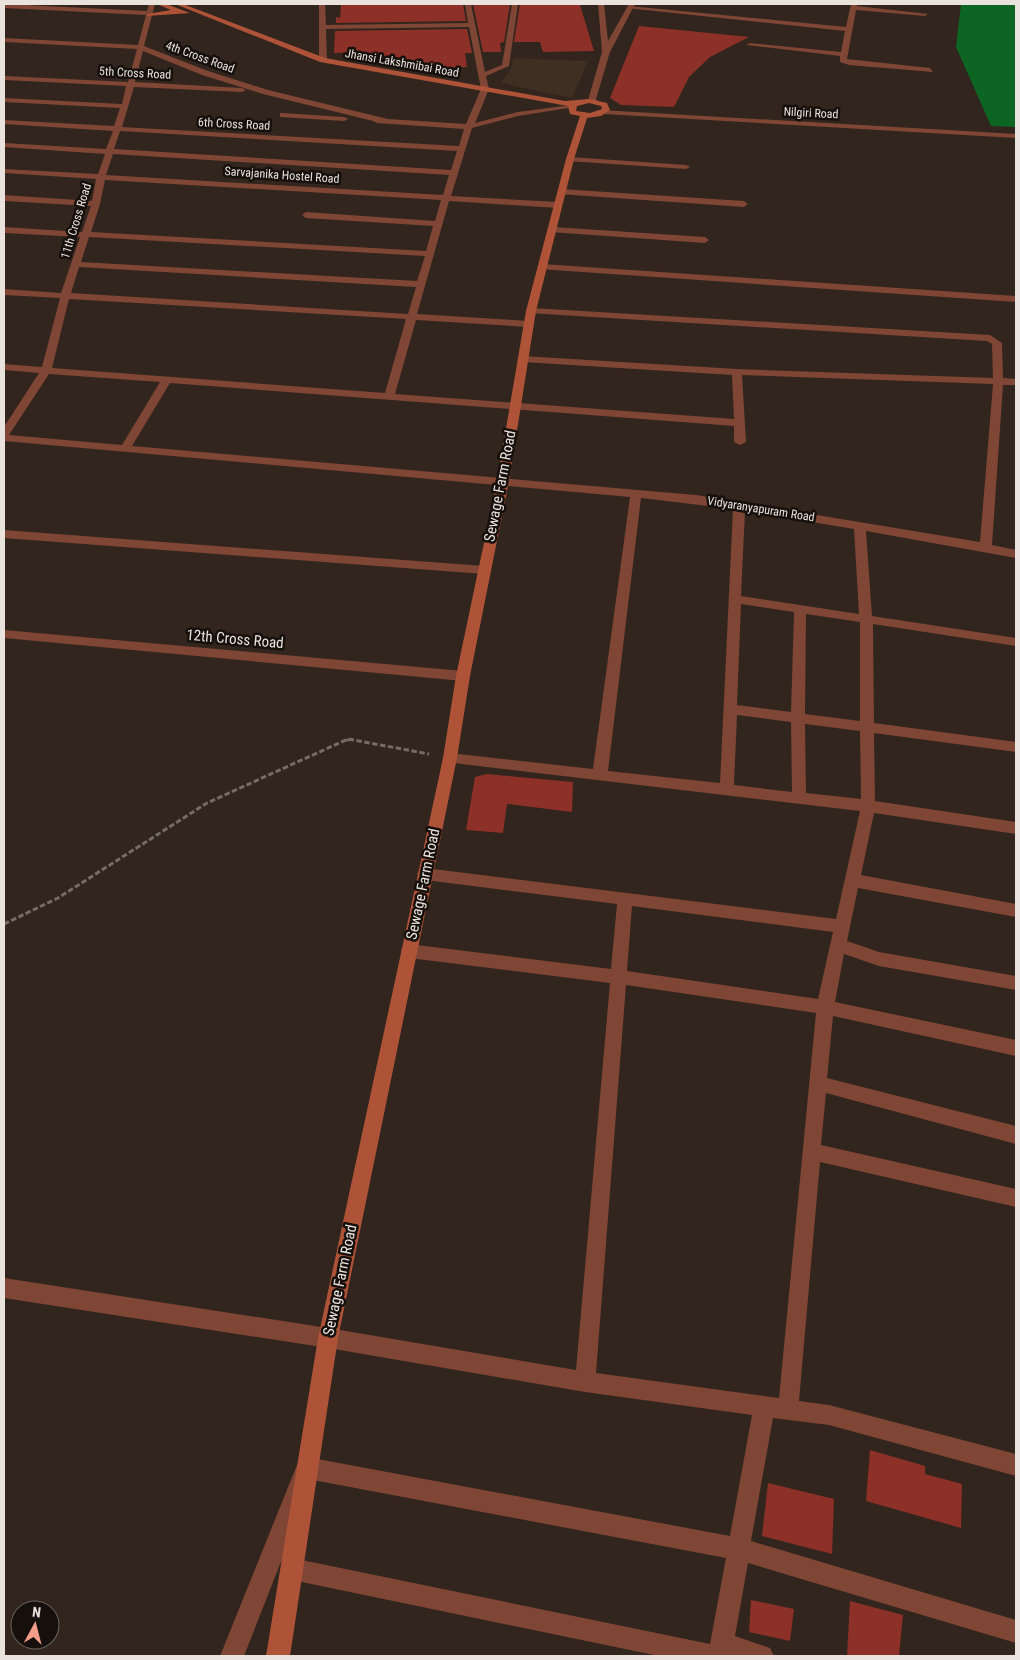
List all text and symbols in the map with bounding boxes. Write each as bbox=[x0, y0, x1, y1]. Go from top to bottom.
street label: 4th Cross Road bbox=[164, 38, 236, 76]
street label: Jhansi Lakshmibai Road bbox=[344, 46, 460, 80]
street label: 5th Cross Road bbox=[99, 64, 171, 82]
street label: Nilgiri Road bbox=[783, 105, 839, 121]
street label: 6th Cross Road bbox=[198, 115, 270, 133]
street label: Sarvajanika Hostel Road bbox=[224, 164, 340, 186]
street label: 11th Cross Road bbox=[58, 182, 94, 260]
street label: Sewage Farm Road bbox=[480, 429, 520, 543]
street label: Vidyaranyapuram Road bbox=[706, 494, 816, 524]
street label: 12th Cross Road bbox=[186, 626, 284, 652]
street label: Sewage Farm Road bbox=[402, 827, 444, 941]
street label: Sewage Farm Road bbox=[319, 1223, 361, 1337]
north arrow bbox=[10, 1600, 60, 1650]
text: N bbox=[31, 1604, 42, 1621]

